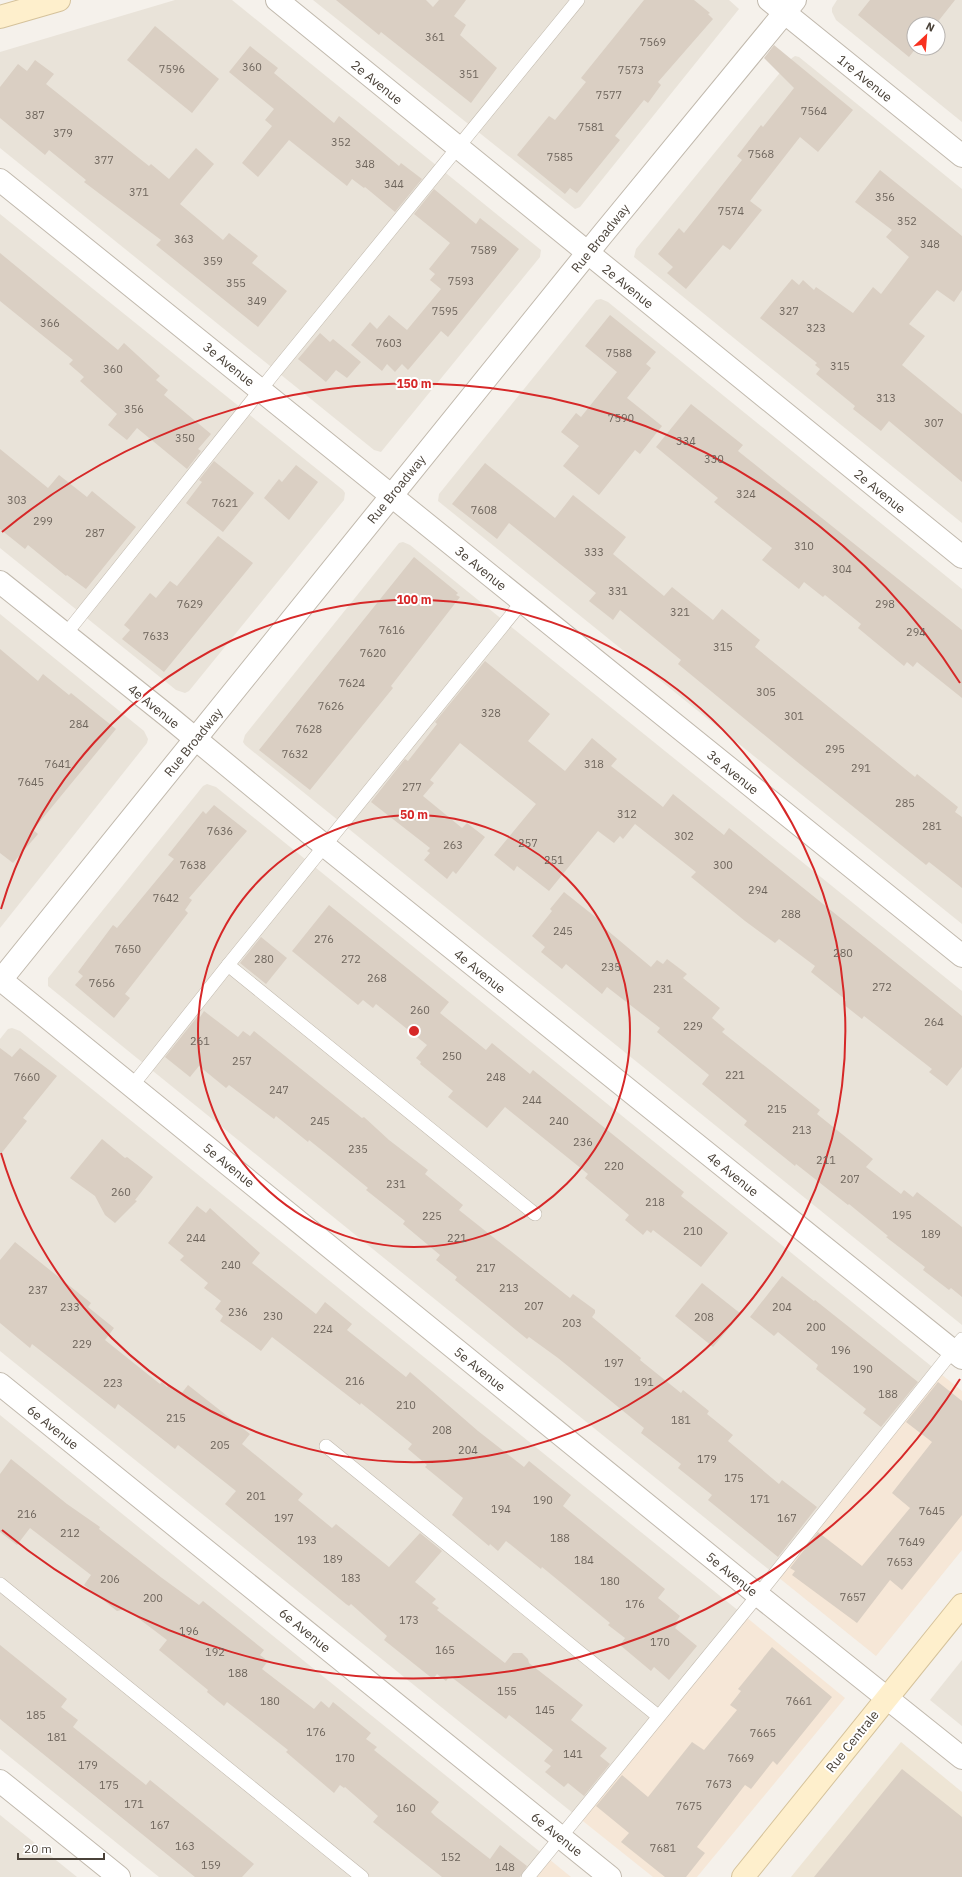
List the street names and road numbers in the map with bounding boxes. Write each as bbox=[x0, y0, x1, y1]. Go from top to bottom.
street label: 1re Avenue bbox=[834, 51, 896, 106]
street label: 2e Avenue bbox=[347, 56, 406, 108]
street label: Rue Broadway bbox=[567, 200, 634, 276]
street label: 2e Avenue bbox=[598, 260, 657, 312]
street label: 3e Avenue bbox=[199, 338, 258, 390]
street label: Rue Broadway bbox=[363, 451, 430, 527]
street label: 2e Avenue bbox=[850, 465, 909, 517]
street label: 3e Avenue bbox=[451, 542, 510, 594]
street label: 4e Avenue bbox=[124, 680, 183, 732]
street label: Rue Broadway bbox=[160, 704, 227, 780]
street label: 3e Avenue bbox=[703, 746, 762, 798]
street label: 4e Avenue bbox=[450, 945, 509, 997]
street label: 5e Avenue bbox=[199, 1139, 258, 1191]
street label: 4e Avenue bbox=[703, 1148, 762, 1200]
street label: 5e Avenue bbox=[450, 1343, 509, 1395]
street label: 6e Avenue bbox=[23, 1401, 82, 1453]
street label: 5e Avenue bbox=[702, 1548, 761, 1600]
street label: 6e Avenue bbox=[275, 1604, 334, 1656]
street label: Rue Centrale bbox=[822, 1707, 883, 1776]
street label: 6e Avenue bbox=[527, 1808, 586, 1860]

